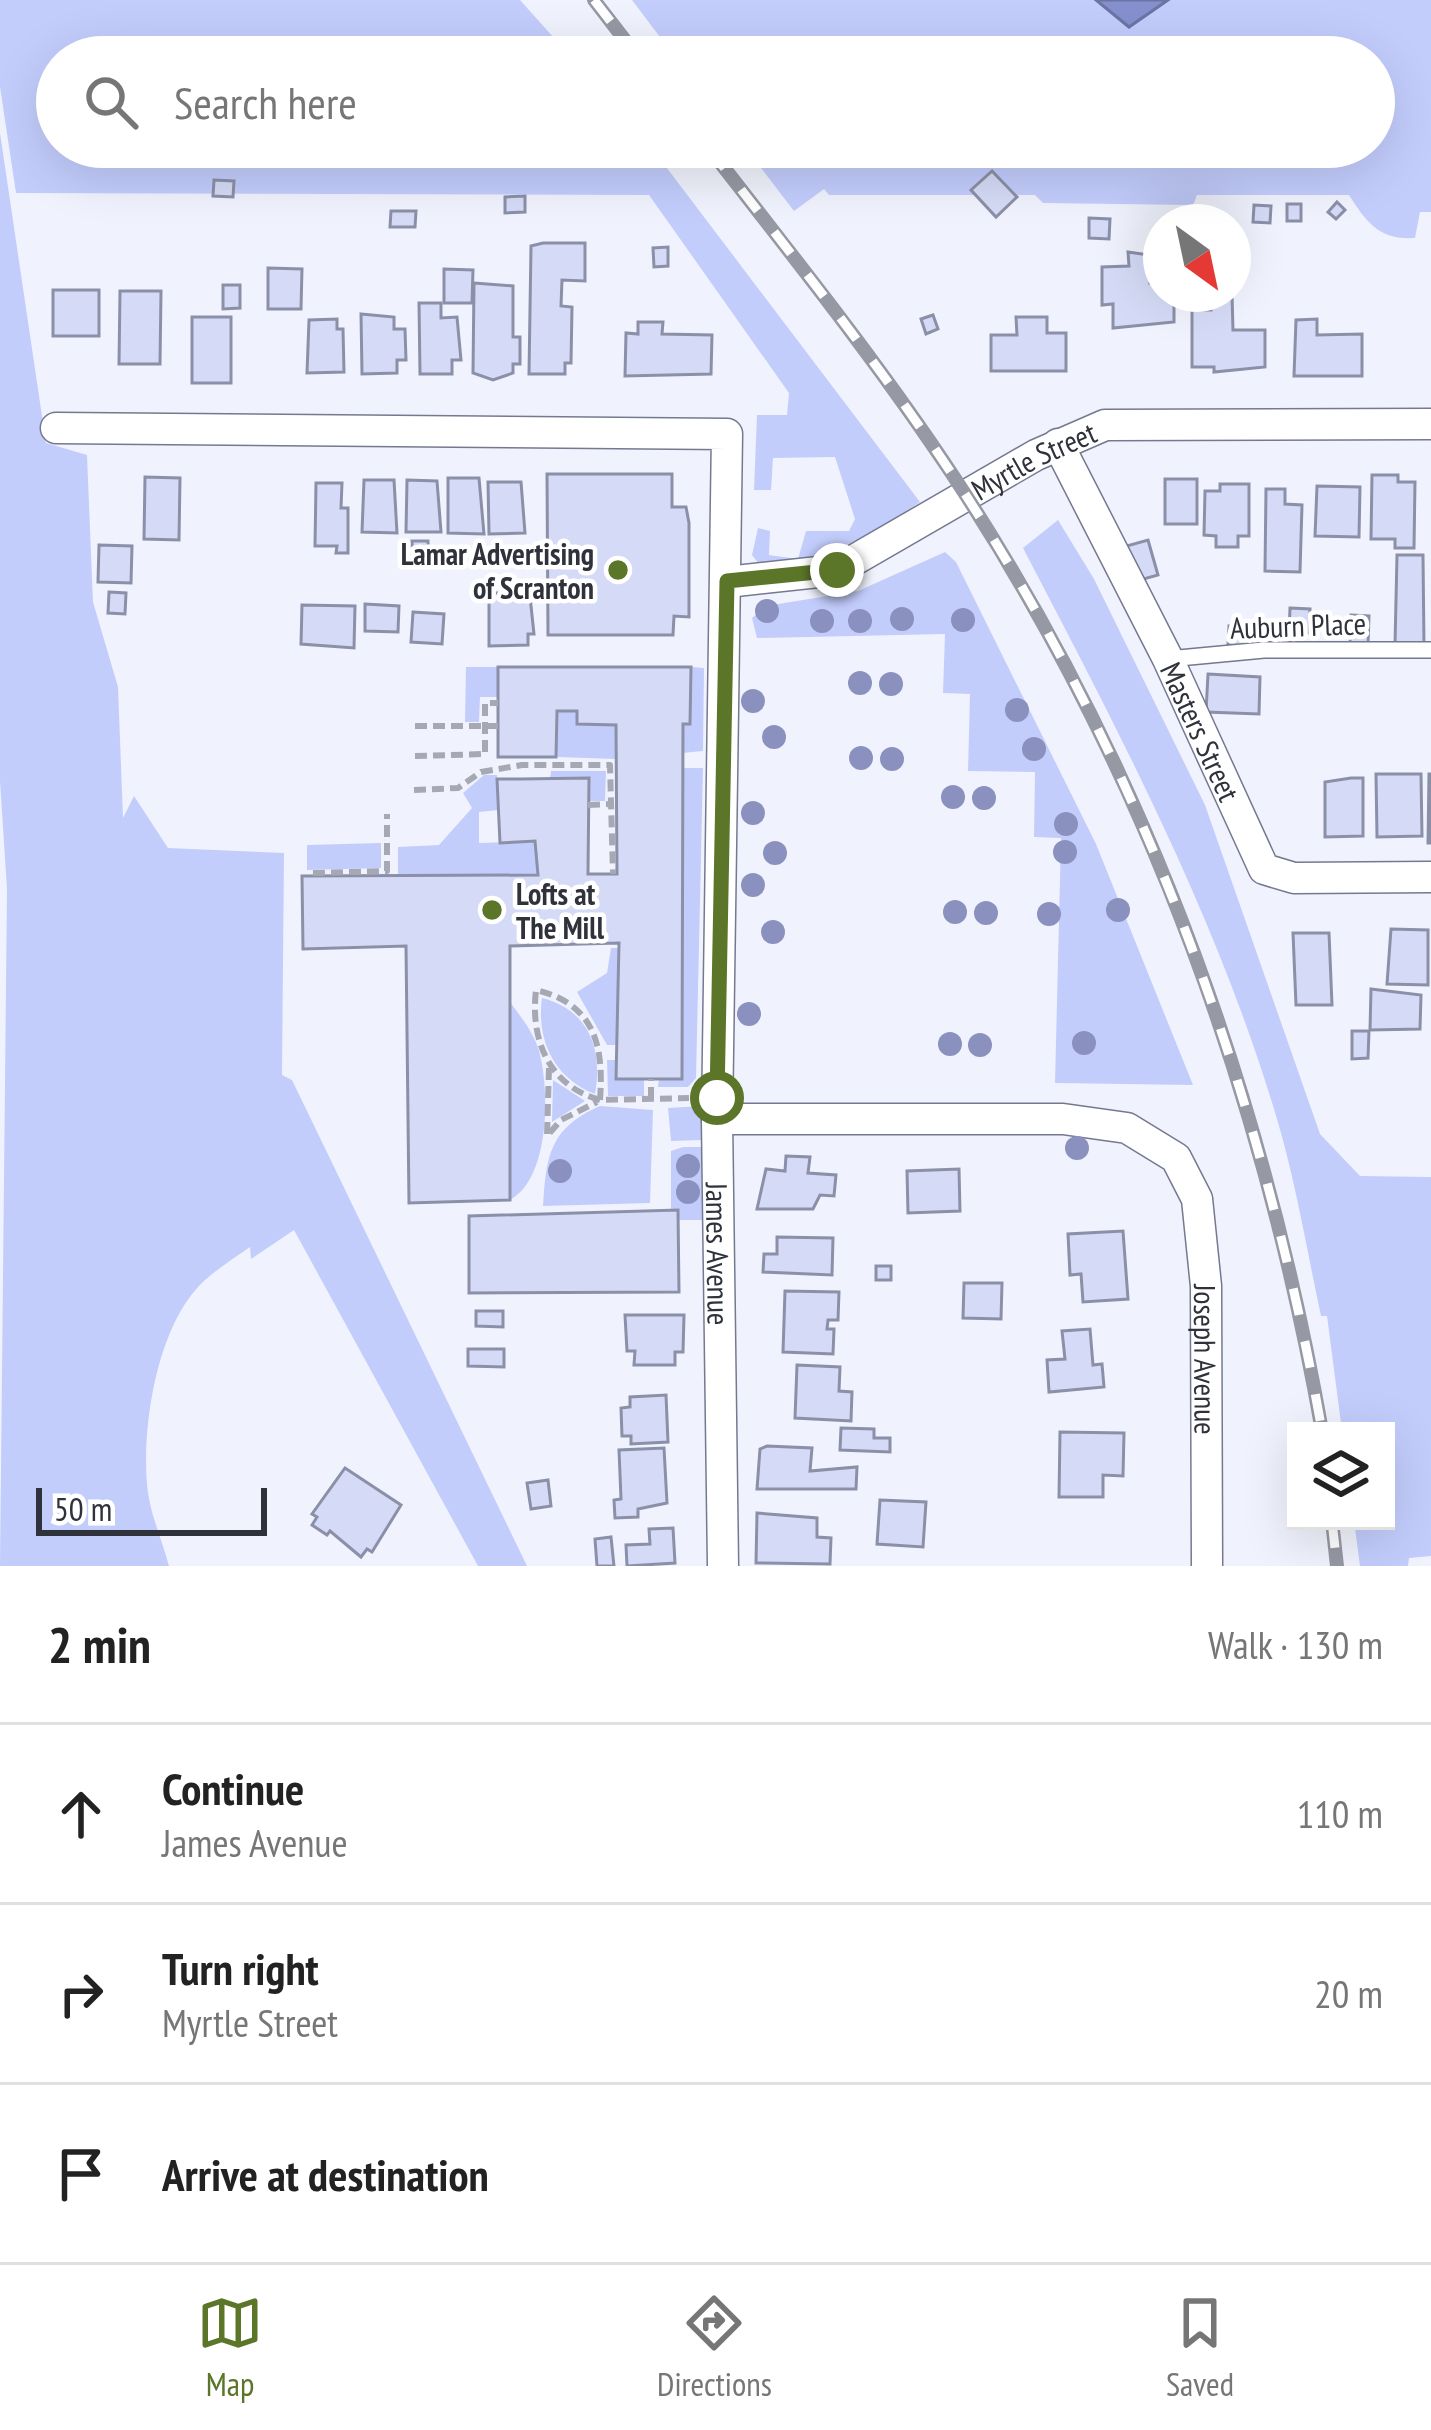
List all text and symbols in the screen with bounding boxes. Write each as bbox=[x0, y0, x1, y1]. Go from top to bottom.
search box bbox=[36, 36, 1395, 168]
icon: search bbox=[78, 69, 144, 135]
text: Search here bbox=[174, 73, 357, 131]
north arrow bbox=[1143, 204, 1251, 312]
street label: Myrtle Street bbox=[964, 412, 1102, 508]
place label: Lamar Advertising of Scranton bbox=[401, 534, 594, 607]
route end bbox=[810, 543, 864, 597]
marker: Lamar Advertising of Scranton bbox=[605, 557, 631, 583]
street label: Auburn Place bbox=[1229, 603, 1367, 647]
street label: Masters Street bbox=[1152, 656, 1250, 808]
place label: Lofts at The Mill bbox=[516, 874, 605, 947]
marker: Lofts at The Mill bbox=[479, 897, 505, 923]
route start bbox=[690, 1071, 744, 1125]
street label: James Avenue bbox=[698, 1181, 739, 1326]
street label: Joseph Avenue bbox=[1186, 1283, 1226, 1435]
map controls bbox=[1287, 1422, 1395, 1530]
button: layers bbox=[1287, 1422, 1395, 1530]
scale bar bbox=[36, 1482, 267, 1535]
text: 50 m bbox=[54, 1487, 112, 1530]
text: 2 min bbox=[48, 1611, 151, 1677]
text: Walk · 130 m bbox=[1208, 1619, 1383, 1670]
text: Continue bbox=[162, 1759, 304, 1817]
icon: ahead bbox=[48, 1781, 114, 1847]
text: 110 m bbox=[1297, 1788, 1383, 1839]
text: James Avenue bbox=[162, 1817, 348, 1868]
text: Turn right bbox=[162, 1939, 319, 1997]
icon: right bbox=[48, 1961, 114, 2027]
text: 20 m bbox=[1314, 1968, 1383, 2019]
text: Myrtle Street bbox=[162, 1997, 338, 2048]
icon: arrive bbox=[48, 2141, 114, 2207]
text: Arrive at destination bbox=[162, 2145, 489, 2203]
tab: Map bbox=[197, 2290, 263, 2405]
tab: Directions bbox=[657, 2290, 772, 2405]
tab: Saved bbox=[1166, 2290, 1234, 2405]

